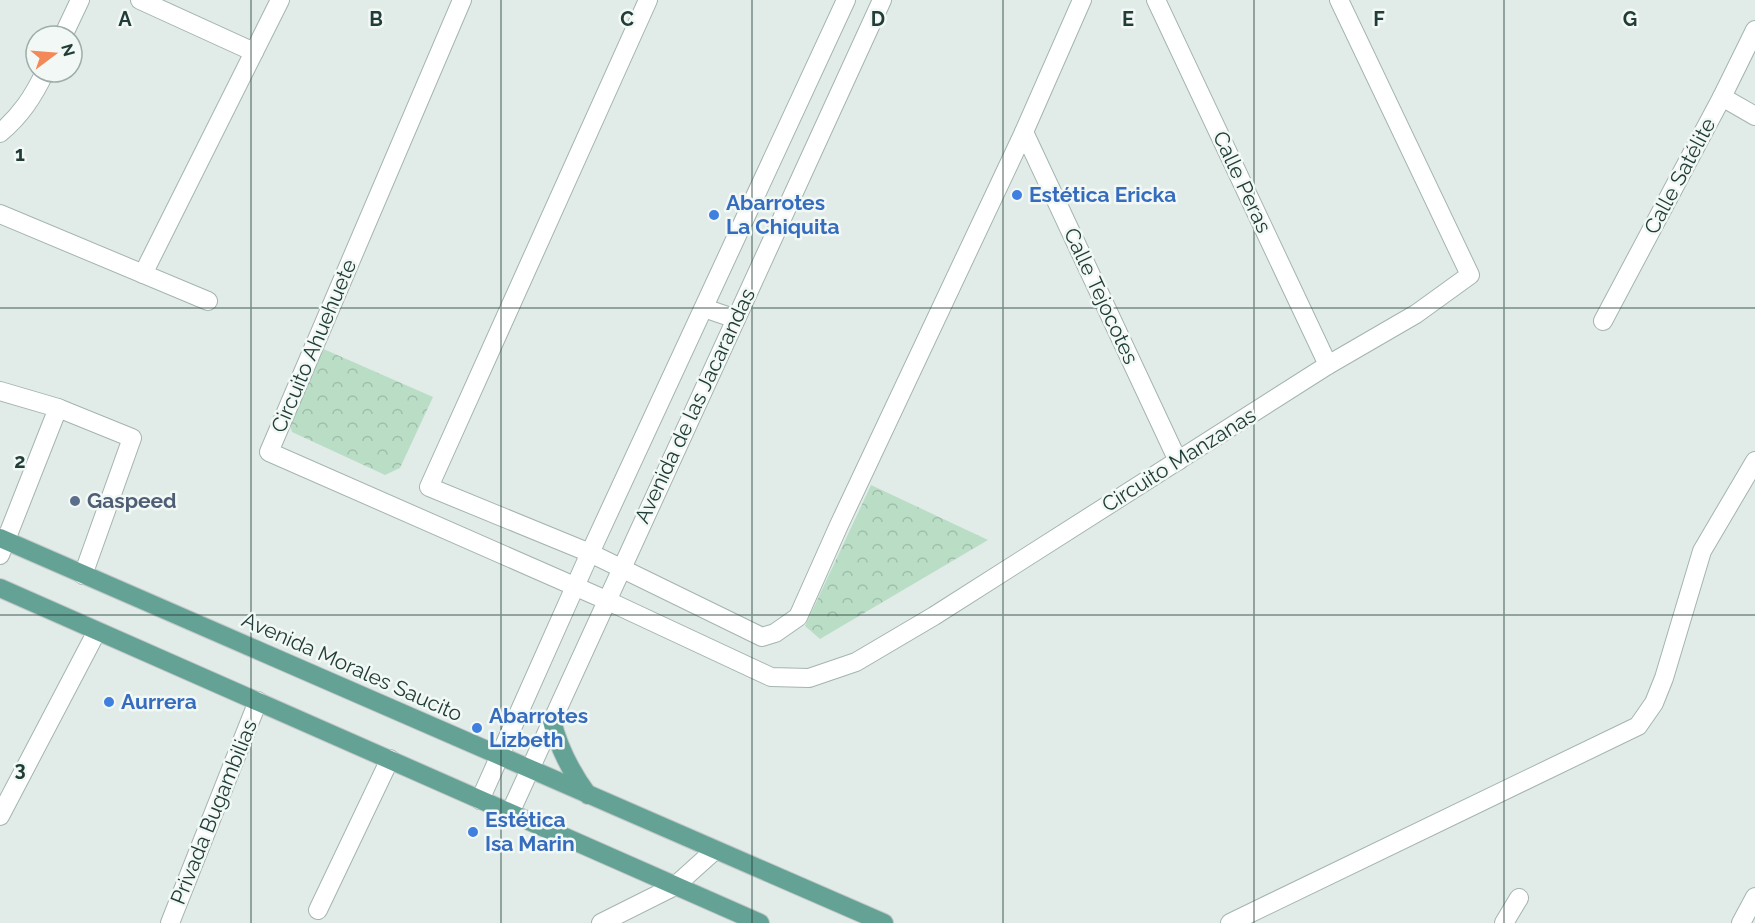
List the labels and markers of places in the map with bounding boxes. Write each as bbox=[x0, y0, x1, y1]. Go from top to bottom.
place label: Estética Ericka bbox=[1029, 182, 1176, 207]
marker: Estética Ericka bbox=[1010, 188, 1024, 202]
place label: Abarrotes La Chiquita bbox=[726, 190, 840, 239]
marker: Abarrotes La Chiquita bbox=[707, 208, 721, 222]
place label: Gaspeed bbox=[87, 488, 177, 513]
marker: Gaspeed bbox=[68, 494, 82, 508]
place label: Aurrera bbox=[121, 689, 197, 714]
marker: Aurrera bbox=[102, 695, 116, 709]
place label: Abarrotes Lizbeth bbox=[489, 703, 588, 752]
marker: Abarrotes Lizbeth bbox=[470, 721, 484, 735]
place label: Estética Isa Marin bbox=[485, 807, 575, 856]
marker: Estética Isa Marin bbox=[466, 825, 480, 839]

